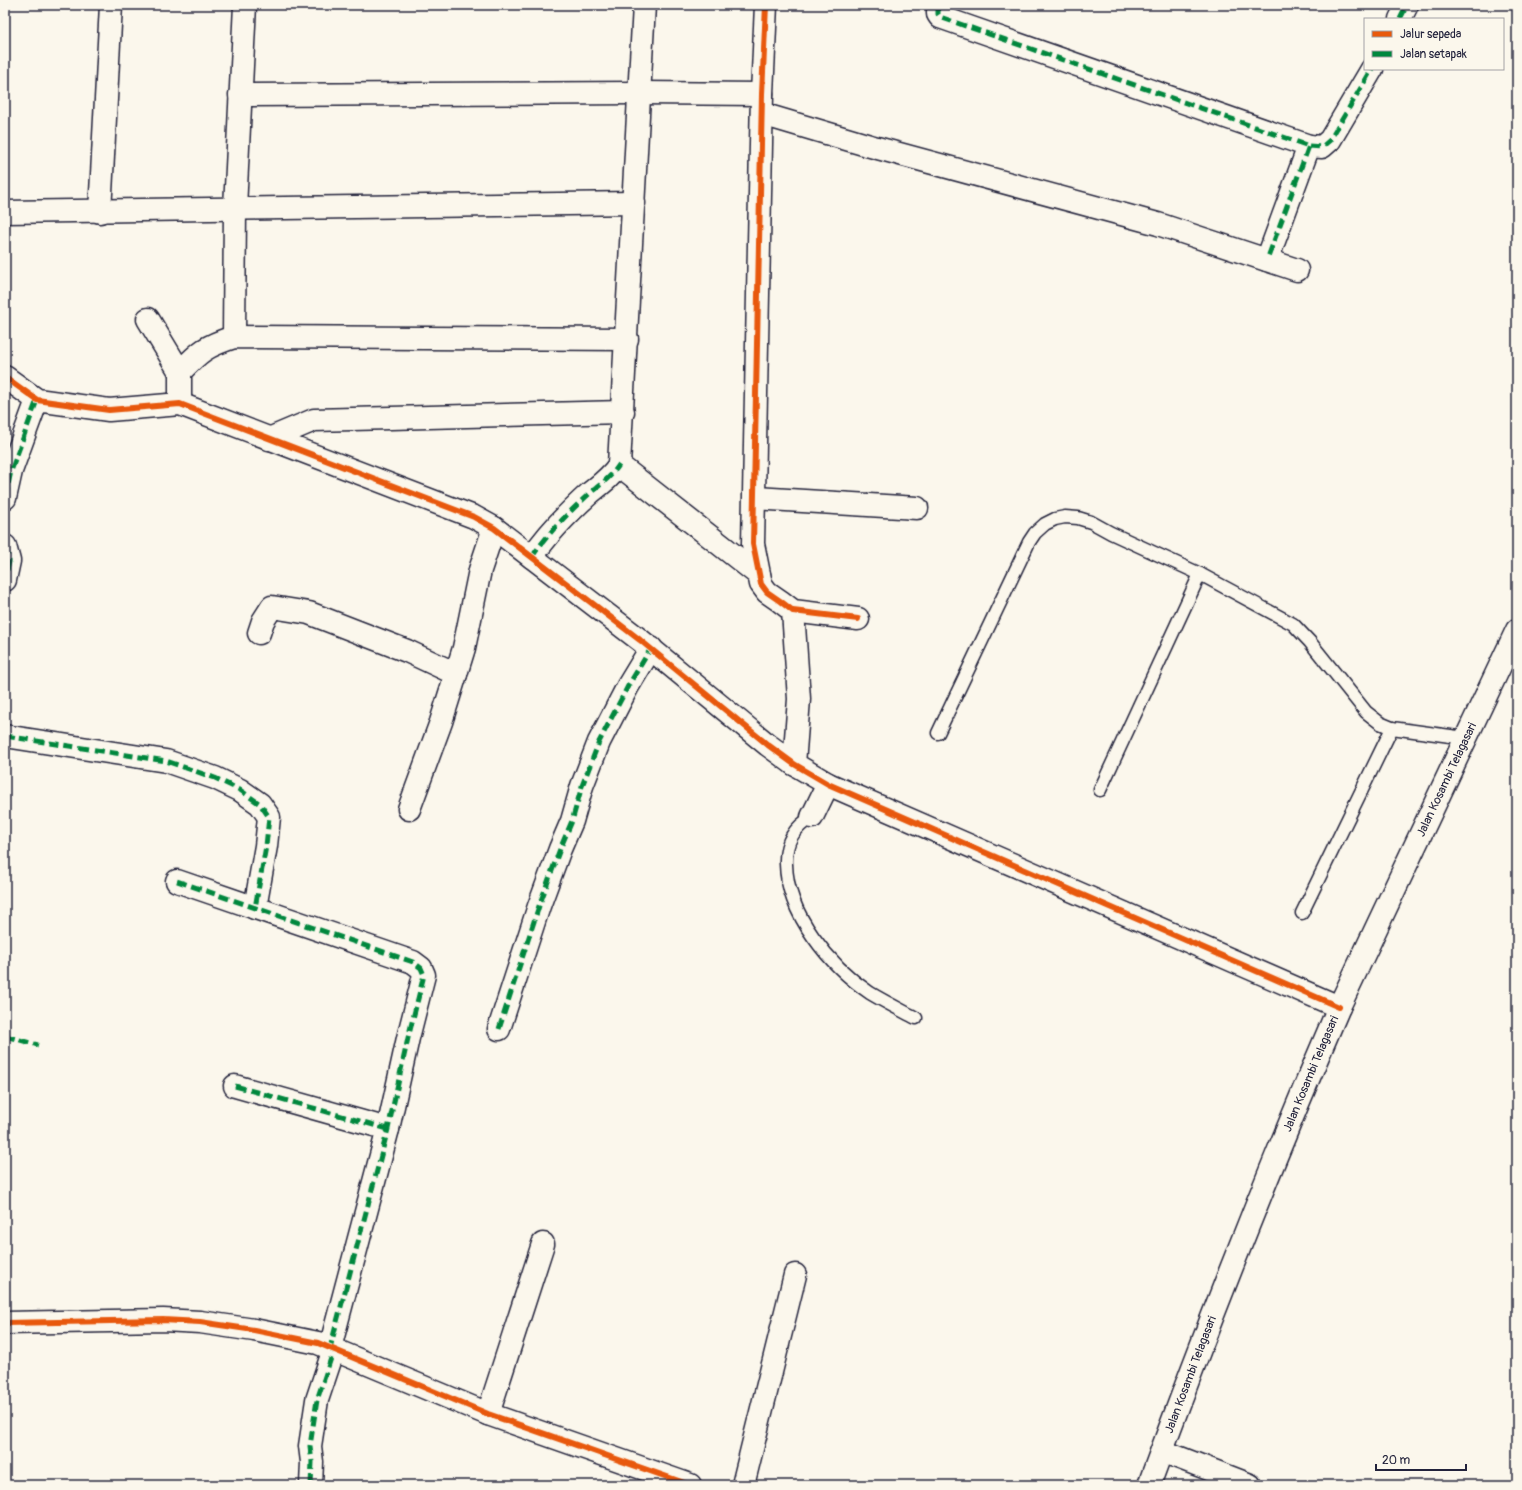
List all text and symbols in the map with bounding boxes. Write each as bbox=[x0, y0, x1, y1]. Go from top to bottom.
legend bbox=[1364, 18, 1504, 70]
text: Jalur sepeda bbox=[1400, 27, 1462, 42]
text: Jalan setapak bbox=[1400, 47, 1467, 62]
street label: Jalan Kosambi Telagasari bbox=[1414, 720, 1480, 839]
street label: Jalan Kosambi Telagasari bbox=[1280, 1014, 1342, 1134]
street label: Jalan Kosambi Telagasari bbox=[1162, 1314, 1220, 1435]
scale bar bbox=[1376, 1446, 1466, 1472]
text: 20 m bbox=[1382, 1453, 1411, 1468]

